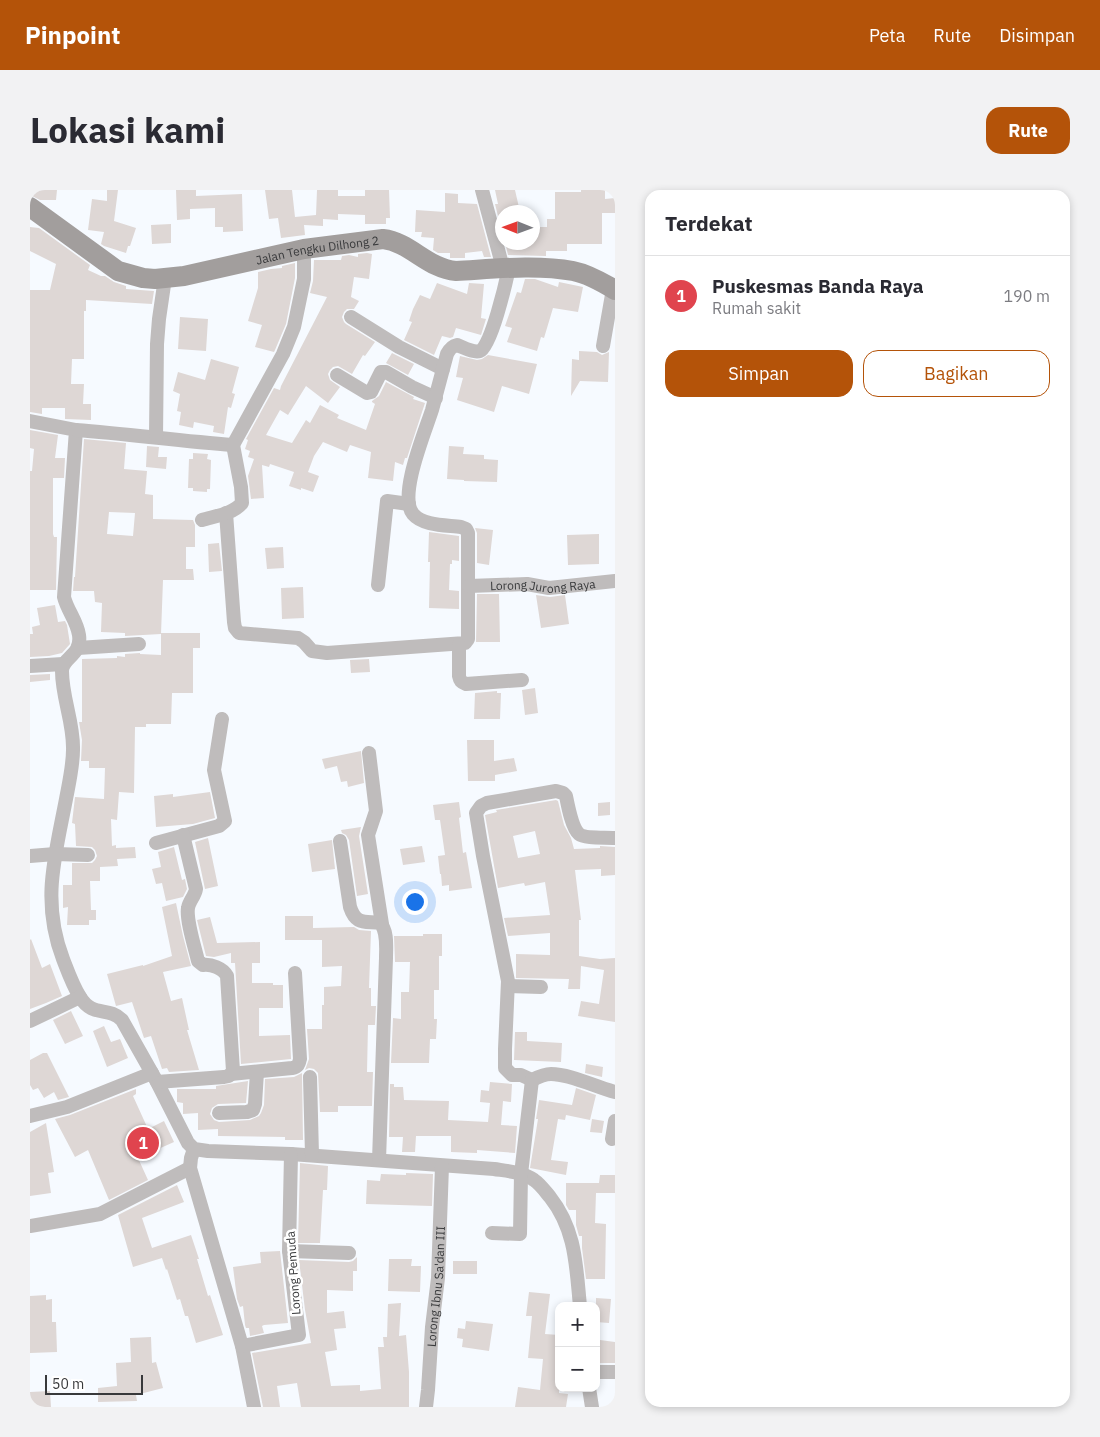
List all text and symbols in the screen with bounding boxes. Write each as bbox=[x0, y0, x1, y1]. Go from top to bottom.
text: Pinpoint bbox=[25, 19, 120, 51]
text: Peta bbox=[869, 24, 905, 47]
text: Rute bbox=[933, 24, 971, 47]
text: Disimpan bbox=[999, 24, 1075, 47]
text: Lokasi kami bbox=[30, 107, 225, 153]
button: Rute bbox=[986, 107, 1070, 154]
north arrow bbox=[495, 205, 540, 250]
text: Terdekat bbox=[665, 209, 753, 237]
street label: Jalan Tengku Dilhong 2 bbox=[254, 232, 380, 267]
text: Puskesmas Banda Raya bbox=[712, 274, 924, 298]
text: 1 bbox=[676, 286, 686, 306]
text: 190 m bbox=[1003, 286, 1050, 306]
text: Rumah sakit bbox=[712, 298, 801, 318]
button: Simpan bbox=[665, 350, 853, 397]
button: Bagikan bbox=[863, 350, 1050, 397]
street label: Lorong Jurong Raya bbox=[490, 576, 597, 596]
your location bbox=[402, 889, 428, 915]
pin: 1 bbox=[127, 1124, 159, 1162]
street label: Lorong Ibnu Sa'dan III bbox=[423, 1225, 447, 1347]
street label: Lorong Pemuda bbox=[283, 1230, 303, 1315]
map controls bbox=[555, 1302, 600, 1392]
button: + bbox=[555, 1302, 600, 1347]
button: − bbox=[555, 1347, 600, 1392]
scale bar bbox=[45, 1372, 142, 1395]
text: 50 m bbox=[52, 1375, 84, 1393]

